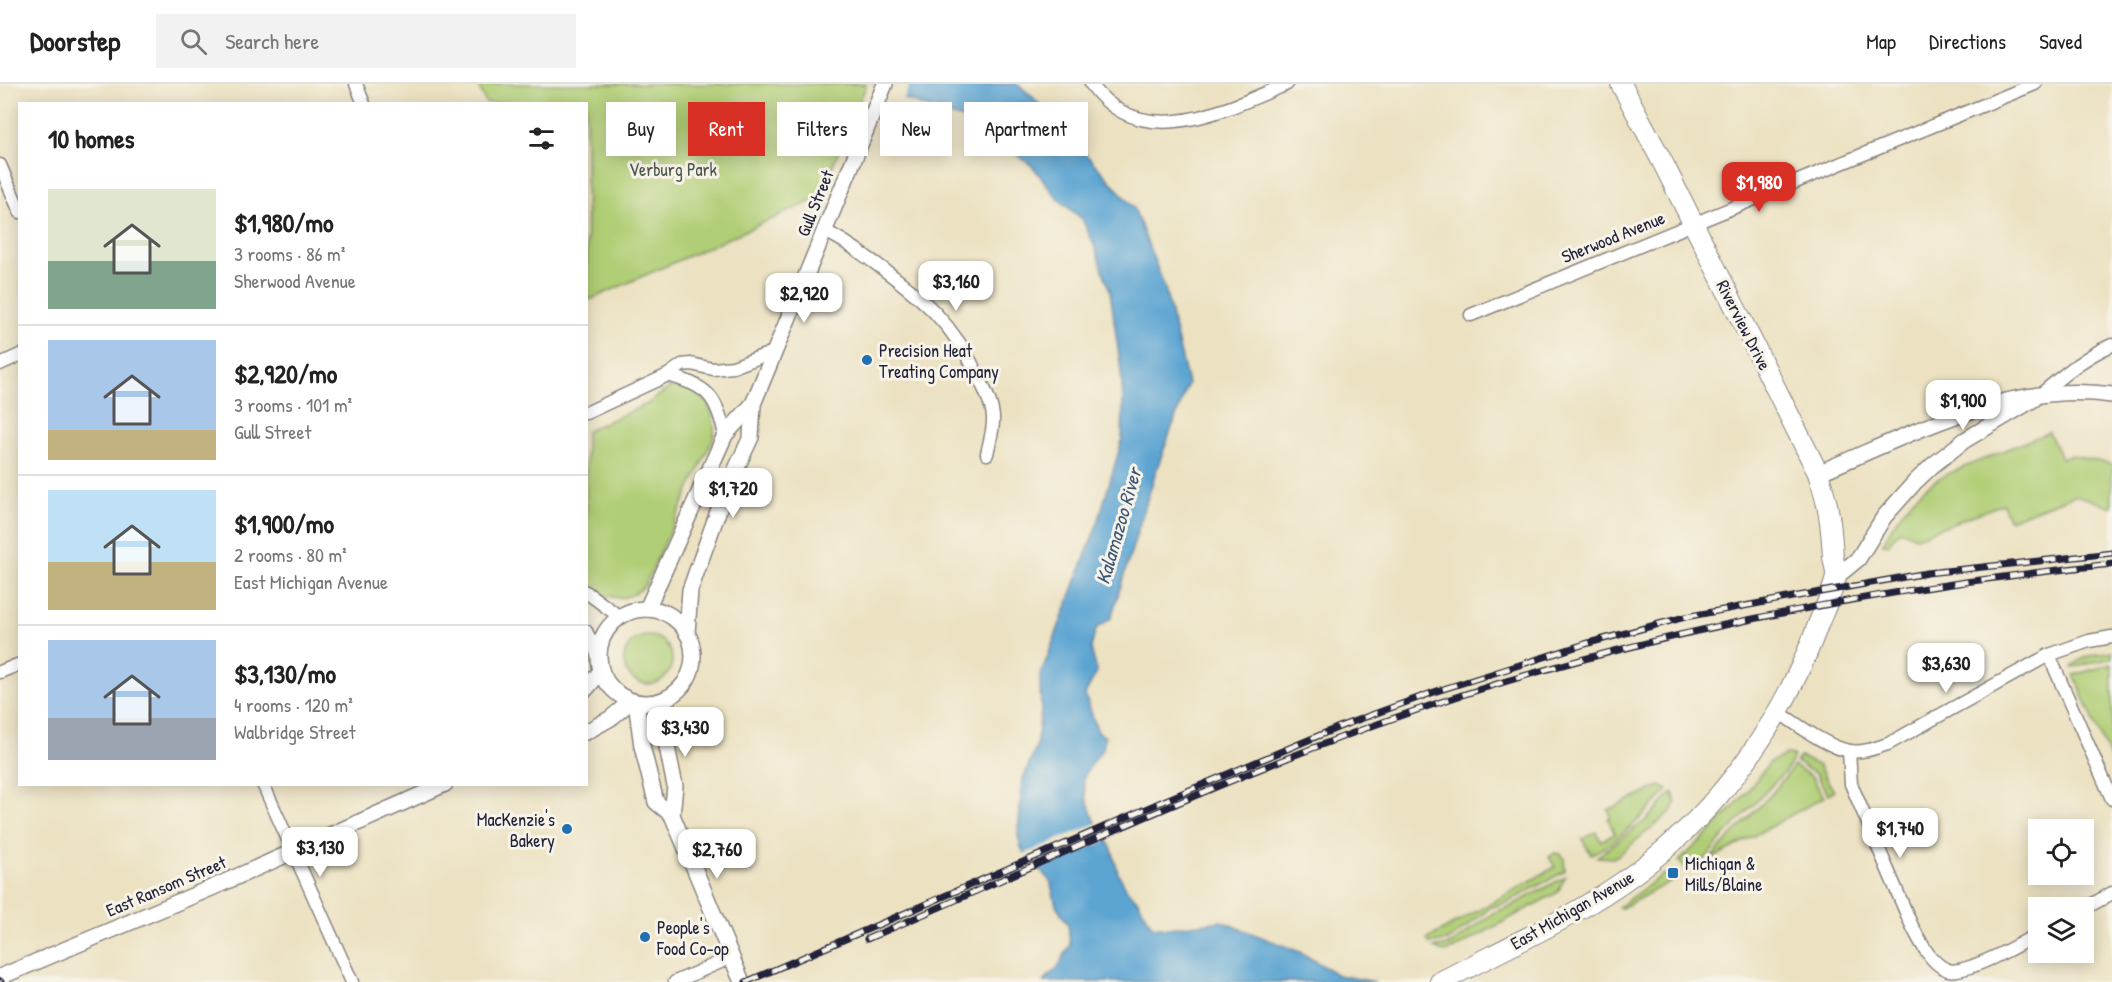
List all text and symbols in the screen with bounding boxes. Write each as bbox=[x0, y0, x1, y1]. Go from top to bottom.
search box bbox=[156, 14, 576, 68]
text: Doorstep bbox=[30, 22, 120, 60]
icon: search bbox=[177, 25, 210, 58]
text: Search here bbox=[225, 26, 319, 56]
text: Map bbox=[1866, 27, 1896, 56]
text: Directions bbox=[1929, 27, 2006, 56]
text: Saved bbox=[2039, 27, 2082, 56]
chip: Buy bbox=[606, 102, 676, 156]
chip: Rent bbox=[688, 102, 765, 156]
chip: Filters bbox=[777, 102, 868, 156]
chip: New bbox=[880, 102, 952, 156]
chip: Apartment bbox=[964, 102, 1088, 156]
text: 10 homes bbox=[48, 121, 135, 156]
icon: filters bbox=[525, 122, 558, 155]
park label: Verburg Park bbox=[629, 157, 718, 182]
pin: $1,980 bbox=[1710, 162, 1808, 213]
street label: Gull Street bbox=[790, 165, 840, 240]
text: $1,980 bbox=[1736, 168, 1782, 195]
text: $1,980/mo bbox=[234, 205, 333, 240]
street label: Sherwood Avenue bbox=[1558, 205, 1668, 269]
icon: home bbox=[96, 213, 168, 285]
text: 3 rooms · 86 m² bbox=[234, 240, 345, 267]
pin: $3,160 bbox=[907, 261, 1005, 312]
text: Sherwood Avenue bbox=[234, 267, 356, 294]
text: $3,160 bbox=[932, 267, 980, 294]
pin: $2,920 bbox=[755, 273, 853, 324]
street label: Riverview Drive bbox=[1711, 276, 1777, 374]
text: $2,920 bbox=[779, 279, 829, 306]
place label: Precision Heat Treating Company bbox=[879, 338, 999, 384]
marker: Precision Heat Treating Company bbox=[860, 353, 874, 367]
text: $2,920/mo bbox=[234, 356, 337, 391]
icon: home bbox=[96, 364, 168, 436]
pin: $1,900 bbox=[1914, 380, 2012, 431]
text: $1,900 bbox=[1940, 386, 1986, 413]
text: 3 rooms · 101 m² bbox=[234, 391, 352, 418]
text: Gull Street bbox=[234, 418, 311, 445]
water label: Kalamazoo River bbox=[1089, 463, 1148, 587]
pin: $1,720 bbox=[684, 468, 782, 519]
text: $1,720 bbox=[708, 474, 758, 501]
text: $1,900/mo bbox=[234, 506, 334, 541]
icon: home bbox=[96, 514, 168, 586]
text: 2 rooms · 80 m² bbox=[234, 541, 347, 568]
text: East Michigan Avenue bbox=[234, 568, 388, 595]
pin: $3,630 bbox=[1897, 643, 1995, 694]
text: $3,630 bbox=[1921, 649, 1971, 676]
text: $3,130/mo bbox=[234, 656, 336, 691]
icon: home bbox=[96, 664, 168, 736]
text: 4 rooms · 120 m² bbox=[234, 691, 353, 718]
pin: $3,430 bbox=[636, 707, 734, 758]
text: $3,430 bbox=[661, 713, 709, 740]
text: Walbridge Street bbox=[234, 718, 356, 745]
place label: MacKenzie's Bakery bbox=[477, 807, 555, 853]
pin: $1,740 bbox=[1851, 808, 1949, 859]
text: $1,740 bbox=[1876, 814, 1924, 841]
map controls bbox=[2028, 819, 2094, 963]
button: locate bbox=[2028, 819, 2094, 885]
marker: MacKenzie's Bakery bbox=[560, 822, 574, 836]
pin: $3,130 bbox=[271, 827, 369, 878]
pin: $2,760 bbox=[668, 829, 766, 880]
text: $3,130 bbox=[296, 833, 344, 860]
text: $2,760 bbox=[692, 835, 742, 862]
street label: East Ransom Street bbox=[102, 849, 231, 923]
place label: Michigan & Mills/Blaine bbox=[1685, 851, 1762, 897]
street label: East Michigan Avenue bbox=[1506, 865, 1638, 955]
marker: Michigan & Mills/Blaine bbox=[1666, 866, 1680, 880]
button: layers bbox=[2028, 897, 2094, 963]
place label: People's Food Co-op bbox=[656, 915, 729, 961]
marker: People's Food Co-op bbox=[638, 930, 652, 944]

